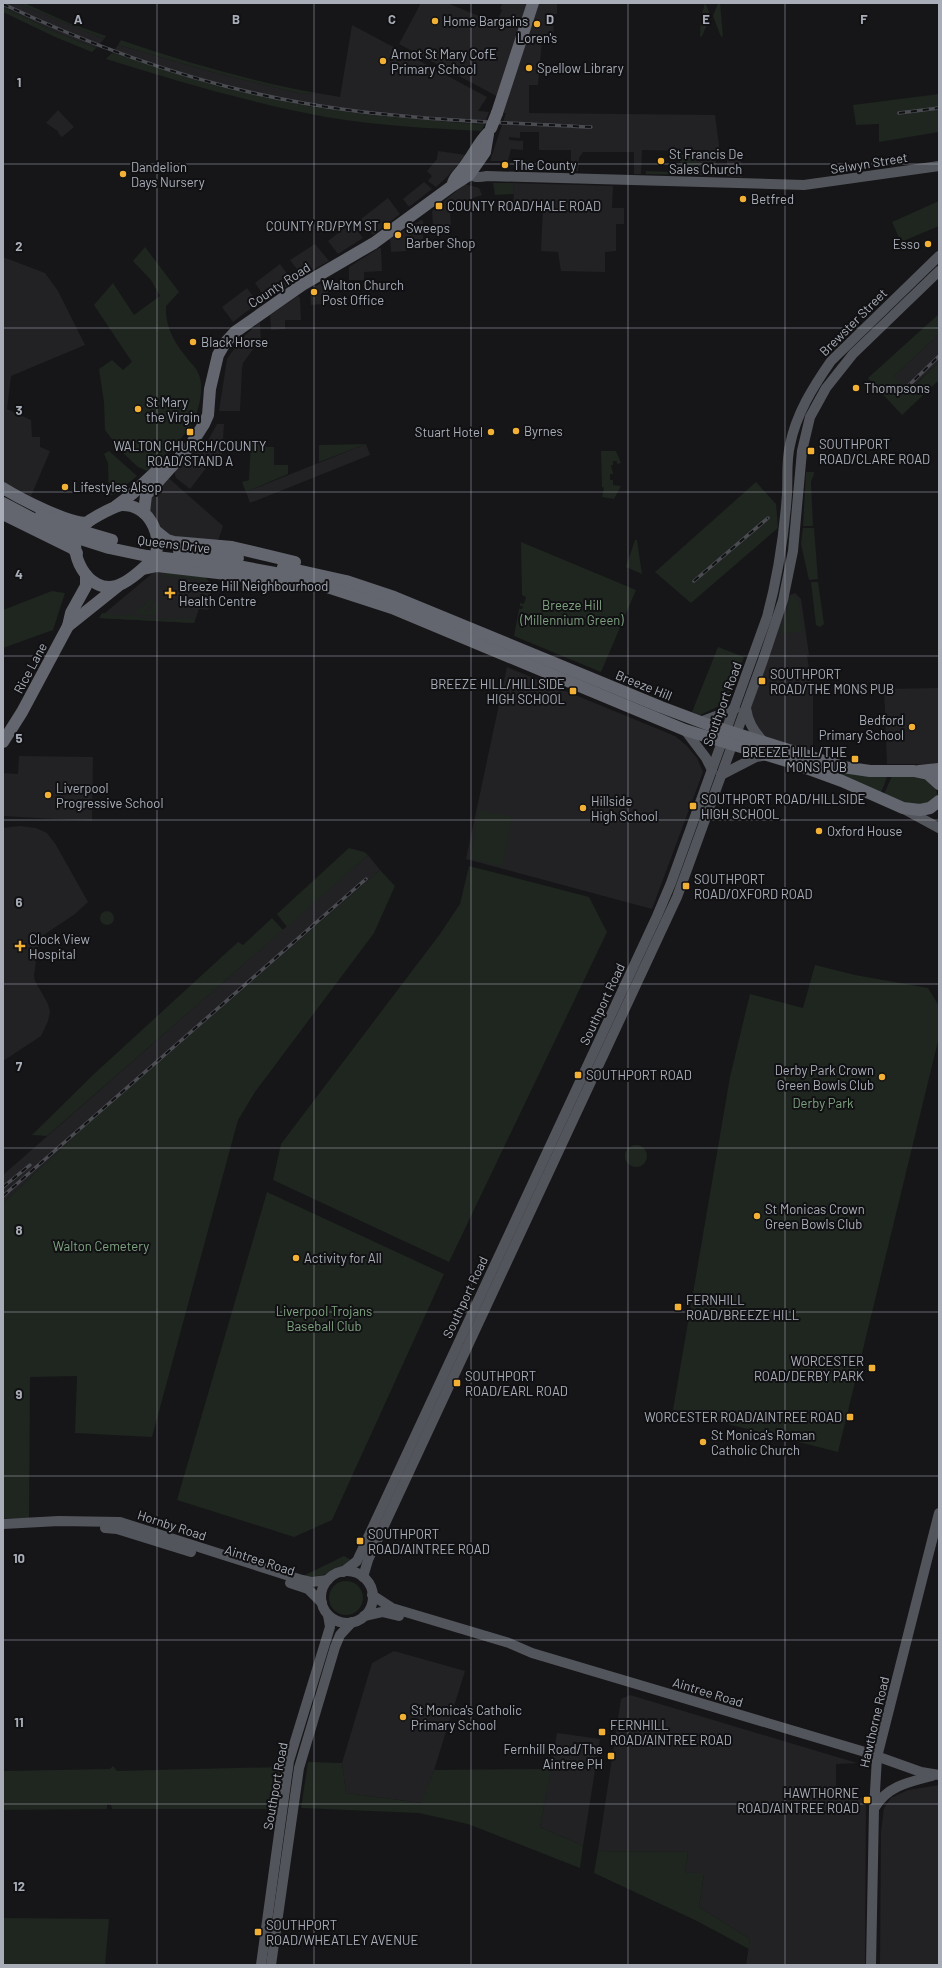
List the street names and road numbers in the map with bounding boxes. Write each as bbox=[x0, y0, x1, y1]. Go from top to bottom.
street label: Selwyn Street bbox=[829, 149, 909, 177]
street label: County Road bbox=[245, 259, 313, 311]
street label: Brewster Street bbox=[816, 285, 890, 359]
street label: Queens Drive bbox=[137, 532, 211, 556]
street label: Rice Lane bbox=[10, 640, 50, 696]
street label: Southport Road bbox=[699, 660, 745, 748]
street label: Breeze Hill bbox=[613, 666, 675, 704]
street label: Southport Road bbox=[576, 960, 628, 1048]
street label: Southport Road bbox=[439, 1253, 491, 1341]
street label: Hornby Road bbox=[135, 1506, 209, 1544]
street label: Aintree Road bbox=[223, 1541, 297, 1579]
street label: Aintree Road bbox=[671, 1674, 745, 1710]
street label: Hawthorne Road bbox=[856, 1675, 892, 1769]
street label: Southport Road bbox=[259, 1741, 291, 1831]

